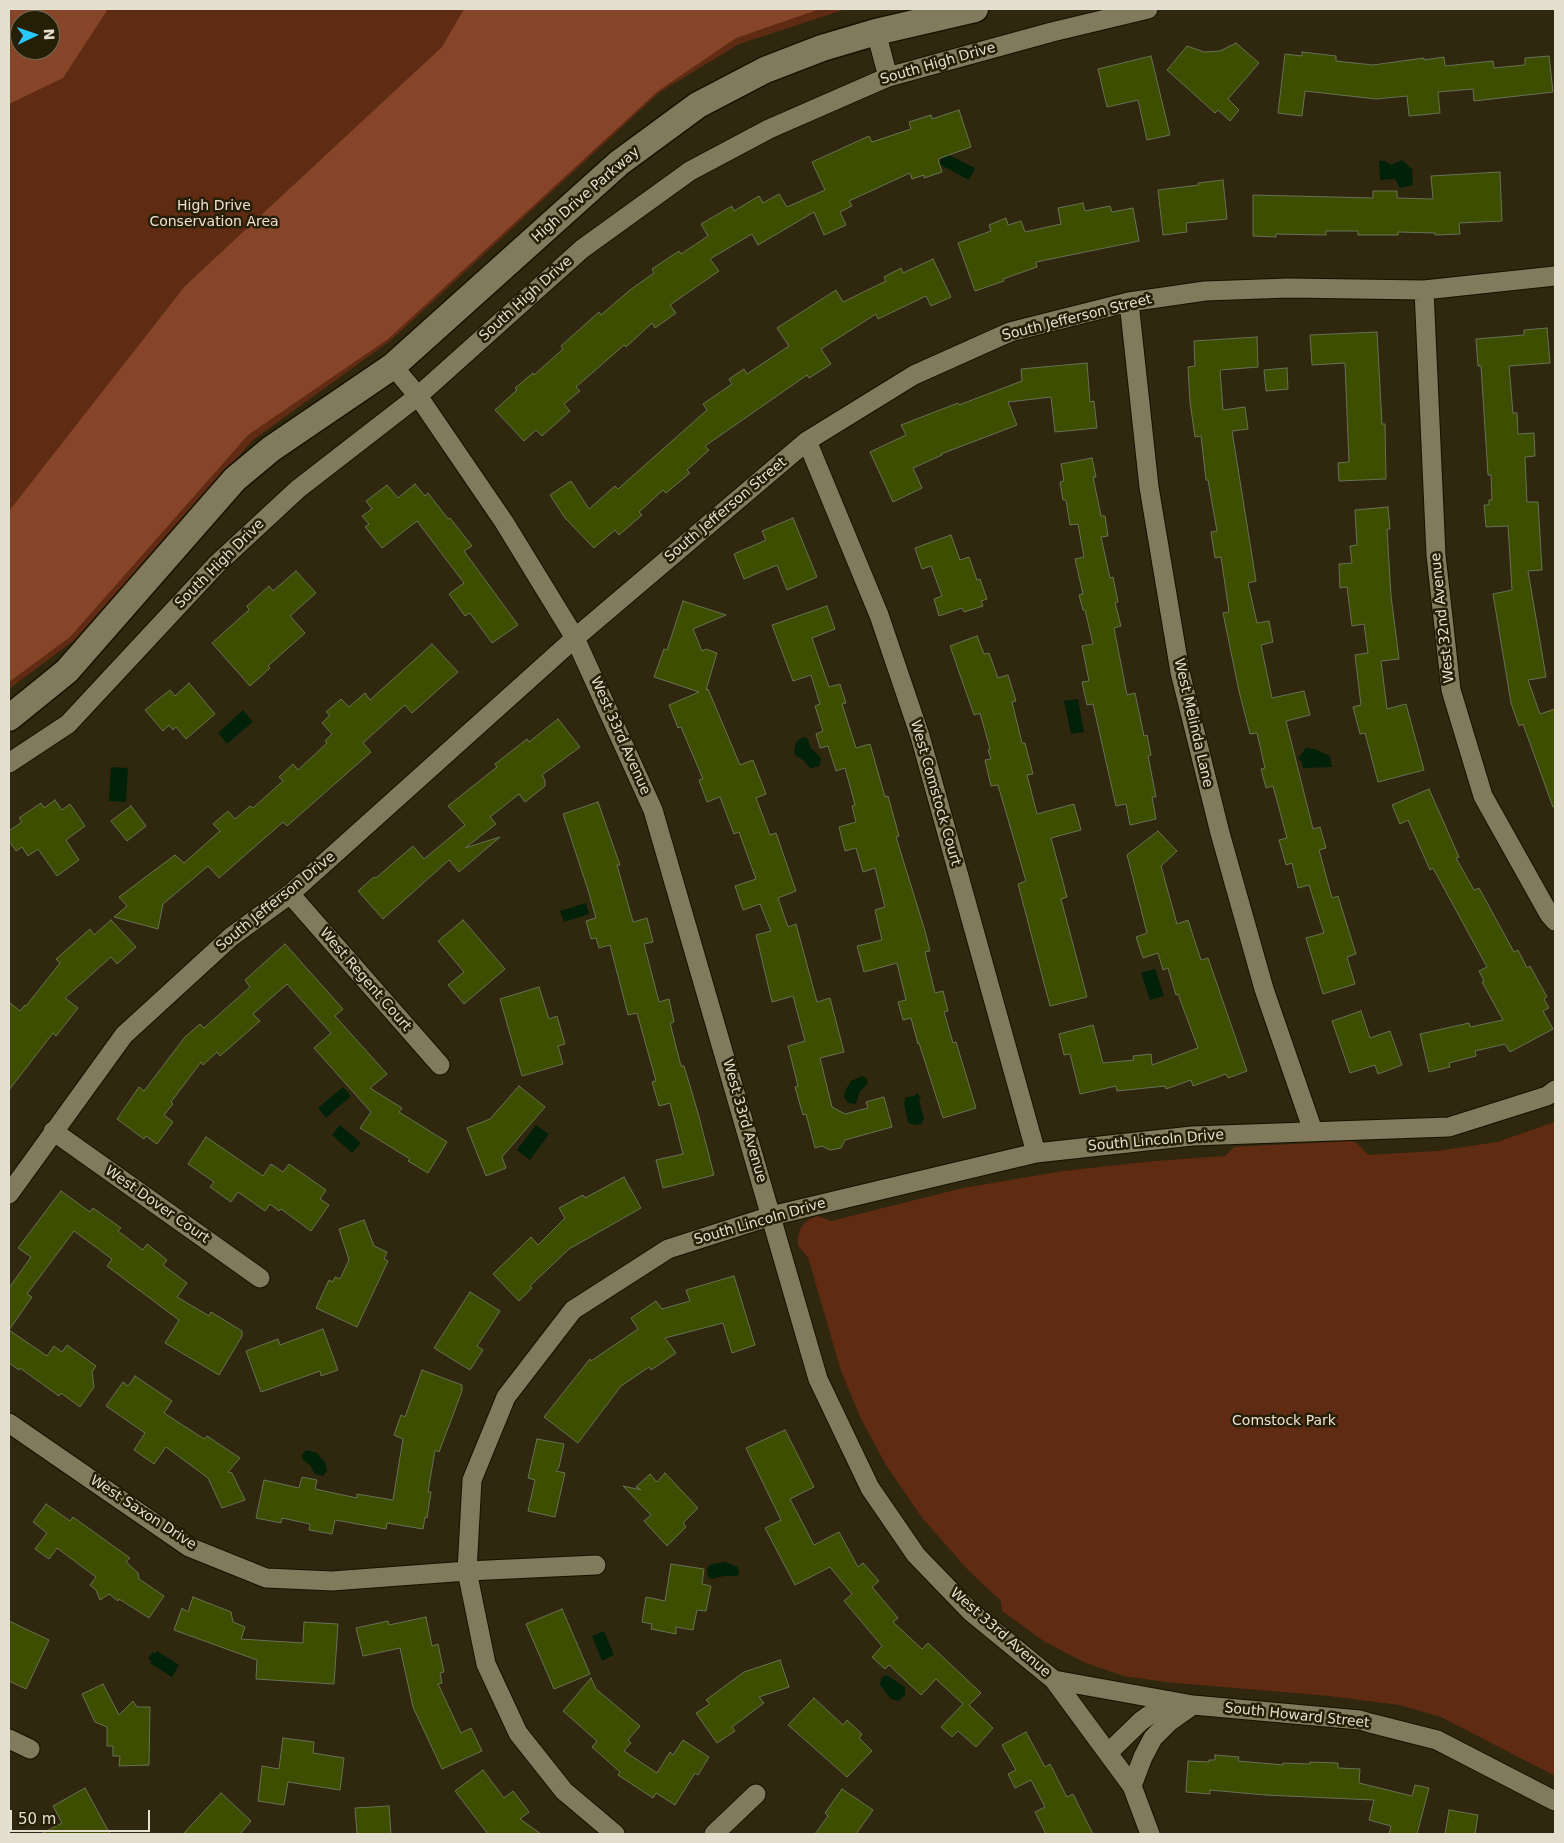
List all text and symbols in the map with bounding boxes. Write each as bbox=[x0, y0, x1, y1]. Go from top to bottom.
north arrow bbox=[10, 10, 60, 60]
text: N bbox=[41, 28, 57, 41]
street label: South High Drive bbox=[878, 40, 998, 88]
street label: High Drive Parkway bbox=[529, 144, 643, 246]
park label: High Drive Conservation Area bbox=[149, 198, 279, 230]
street label: South High Drive bbox=[476, 253, 576, 345]
street label: South Jefferson Street bbox=[1000, 291, 1154, 345]
street label: South Jefferson Street bbox=[662, 454, 790, 566]
street label: South High Drive bbox=[172, 516, 268, 612]
street label: West 32nd Avenue bbox=[1428, 552, 1458, 684]
street label: West Melinda Lane bbox=[1170, 657, 1216, 789]
street label: West 33rd Avenue bbox=[586, 674, 654, 798]
street label: West Comstock Court bbox=[906, 718, 964, 868]
street label: South Jefferson Drive bbox=[213, 849, 339, 955]
street label: West Regent Court bbox=[316, 925, 414, 1035]
street label: West 33rd Avenue bbox=[718, 1057, 770, 1185]
street label: South Lincoln Drive bbox=[1087, 1127, 1225, 1155]
street label: West Dover Court bbox=[101, 1163, 213, 1247]
street label: South Lincoln Drive bbox=[692, 1195, 828, 1249]
park label: Comstock Park bbox=[1232, 1413, 1336, 1429]
street label: West Saxon Drive bbox=[87, 1472, 199, 1554]
street label: West 33rd Avenue bbox=[946, 1585, 1054, 1681]
street label: South Howard Street bbox=[1224, 1700, 1370, 1732]
scale bar bbox=[12, 1800, 152, 1832]
text: 50 m bbox=[18, 1810, 56, 1828]

